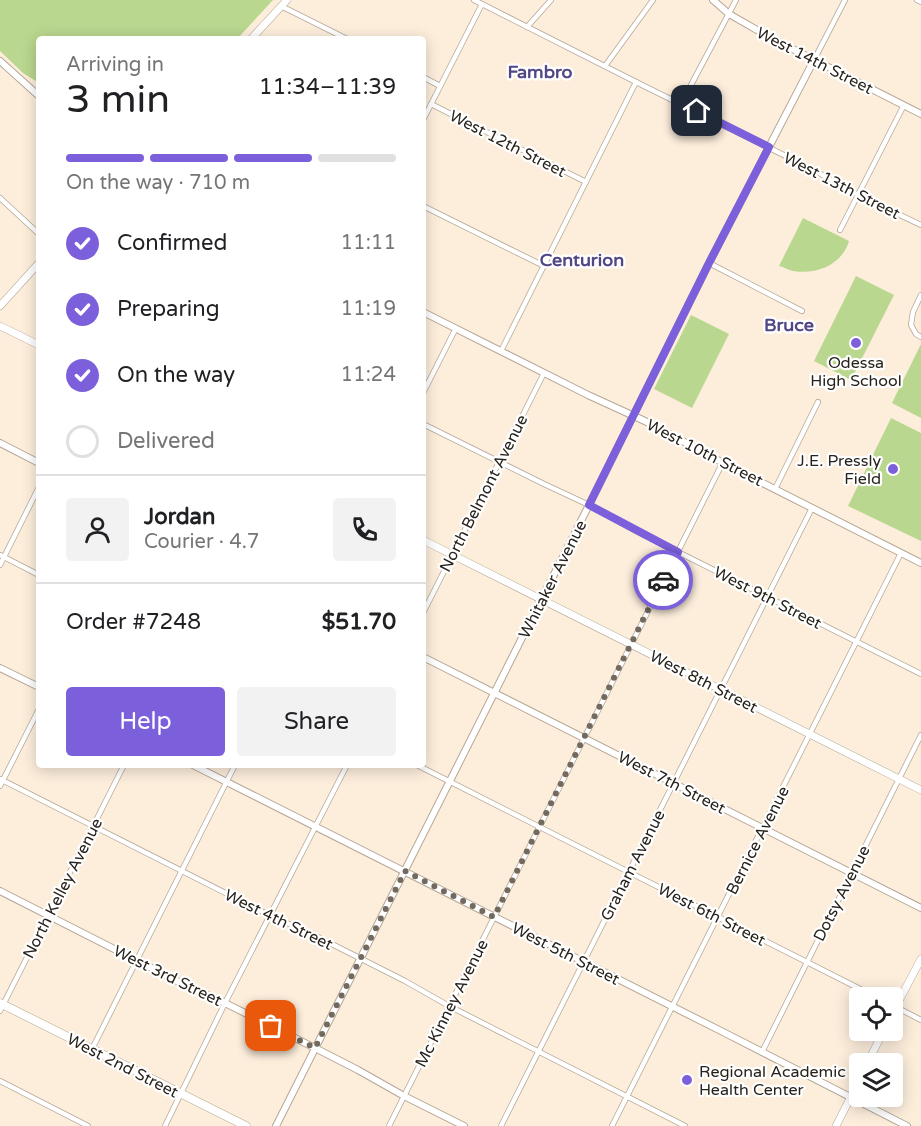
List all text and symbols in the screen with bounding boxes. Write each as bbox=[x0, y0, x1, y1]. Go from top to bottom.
street label: West 14th Street bbox=[753, 23, 876, 99]
text: Arriving in bbox=[66, 53, 164, 77]
district label: Fambro bbox=[507, 61, 573, 83]
text: 11:34–11:39 bbox=[259, 74, 396, 100]
text: 3 min bbox=[66, 76, 170, 123]
pin bbox=[671, 85, 722, 136]
icon: home bbox=[680, 94, 713, 127]
street label: West 12th Street bbox=[446, 106, 569, 182]
street label: West 13th Street bbox=[780, 148, 903, 224]
text: On the way · 710 m bbox=[66, 171, 250, 195]
icon: check bbox=[66, 227, 99, 260]
text: Confirmed bbox=[117, 230, 227, 256]
text: 11:11 bbox=[341, 231, 396, 255]
district label: Centurion bbox=[540, 249, 624, 271]
icon: check bbox=[66, 293, 99, 326]
text: Preparing bbox=[117, 296, 220, 322]
text: 11:19 bbox=[341, 297, 396, 321]
district label: Bruce bbox=[764, 314, 814, 336]
marker: Odessa High School bbox=[849, 336, 863, 350]
place label: Odessa High School bbox=[810, 353, 902, 391]
icon: check bbox=[66, 359, 99, 392]
text: On the way bbox=[117, 362, 235, 388]
text: 11:24 bbox=[341, 363, 396, 387]
street label: North Belmont Avenue bbox=[435, 411, 532, 576]
street label: West 10th Street bbox=[643, 415, 766, 491]
text: Delivered bbox=[117, 428, 215, 454]
place label: J.E. Pressly Field bbox=[797, 451, 881, 489]
marker: J.E. Pressly Field bbox=[886, 462, 900, 476]
button: person bbox=[66, 498, 129, 561]
button: phone bbox=[333, 498, 396, 561]
text: Jordan bbox=[144, 504, 215, 530]
street label: Whitaker Avenue bbox=[514, 517, 591, 642]
text: Courier · 4.7 bbox=[144, 530, 259, 554]
courier bbox=[633, 550, 693, 610]
street label: West 9th Street bbox=[710, 562, 825, 634]
icon: car bbox=[647, 564, 680, 597]
text: Order #7248 bbox=[66, 609, 201, 635]
text: $51.70 bbox=[322, 609, 396, 635]
street label: West 8th Street bbox=[646, 646, 761, 718]
button: Help bbox=[66, 687, 225, 756]
button: Share bbox=[237, 687, 396, 756]
street label: West 7th Street bbox=[614, 747, 729, 819]
street label: Bernice Avenue bbox=[722, 783, 794, 898]
street label: Graham Avenue bbox=[596, 807, 670, 924]
street label: North Kelley Avenue bbox=[19, 815, 107, 962]
street label: Dotsy Avenue bbox=[809, 842, 875, 945]
street label: West 6th Street bbox=[654, 879, 769, 951]
street label: West 4th Street bbox=[221, 885, 336, 955]
street label: West 5th Street bbox=[508, 918, 623, 990]
street label: Mc Kinney Avenue bbox=[411, 936, 493, 1071]
street label: West 3rd Street bbox=[110, 941, 225, 1011]
map controls bbox=[849, 987, 903, 1107]
button: locate bbox=[849, 987, 903, 1041]
pin bbox=[245, 1000, 296, 1051]
icon: bag bbox=[254, 1009, 287, 1042]
street label: West 2nd Street bbox=[64, 1029, 182, 1103]
button: layers bbox=[849, 1053, 903, 1107]
place label: Regional Academic Health Center bbox=[699, 1062, 846, 1100]
marker: Regional Academic Health Center bbox=[680, 1073, 694, 1087]

